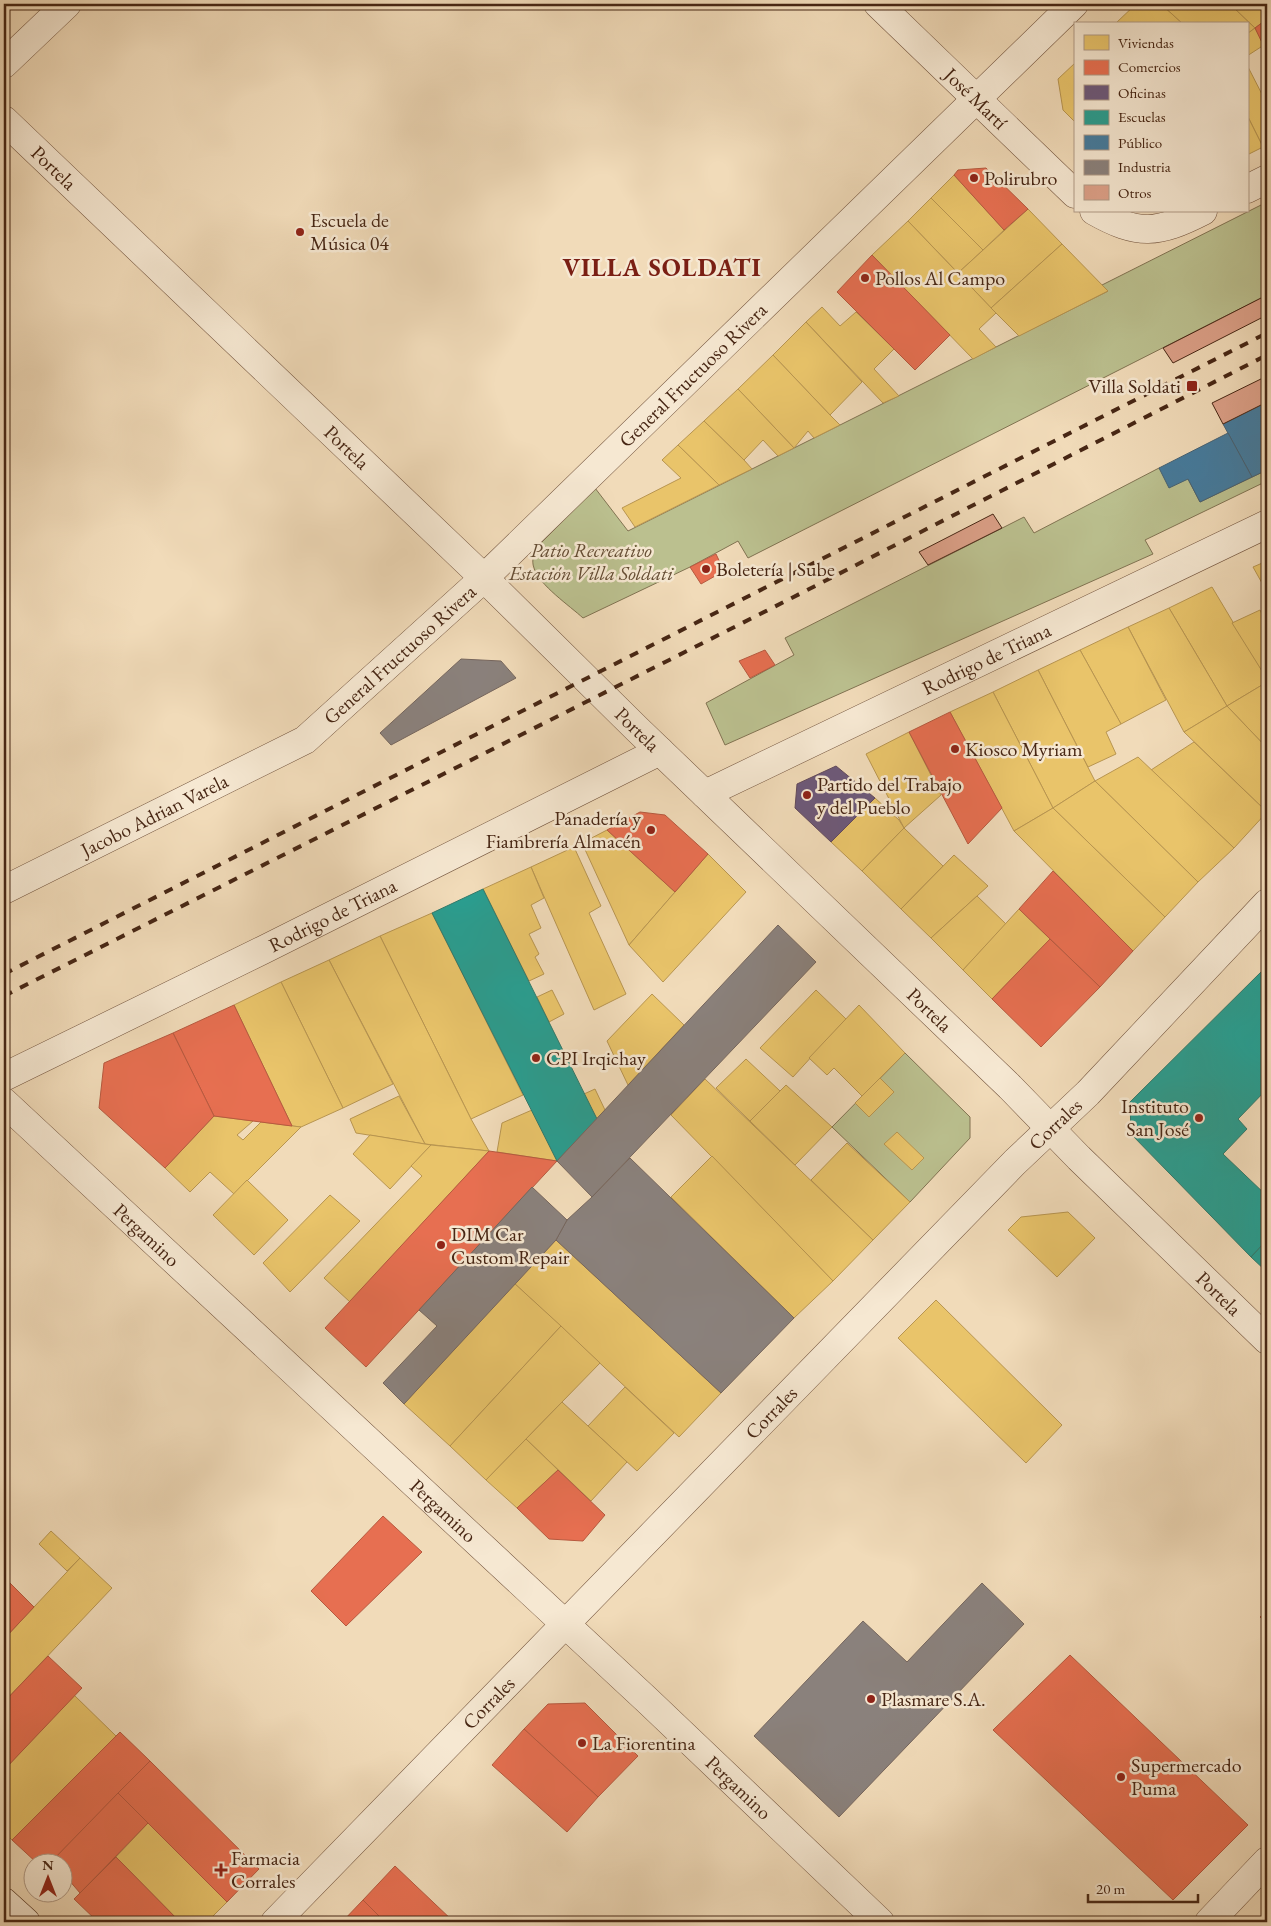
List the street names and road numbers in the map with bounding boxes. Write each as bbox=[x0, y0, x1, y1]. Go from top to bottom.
street label: José Martí bbox=[937, 60, 1013, 135]
street label: Portela bbox=[26, 140, 82, 196]
street label: General Fructuoso Rivera bbox=[613, 297, 772, 453]
street label: Portela bbox=[319, 419, 375, 475]
street label: General Fructuoso Rivera bbox=[318, 579, 481, 730]
street label: Rodrigo de Triana bbox=[918, 617, 1055, 701]
street label: Portela bbox=[609, 701, 666, 757]
street label: Jacobo Adrian Varela bbox=[74, 767, 232, 864]
street label: Rodrigo de Triana bbox=[264, 872, 401, 958]
street label: Portela bbox=[901, 982, 958, 1038]
street label: Corrales bbox=[1023, 1092, 1088, 1156]
street label: Pergamino bbox=[108, 1197, 186, 1272]
street label: Portela bbox=[1191, 1265, 1247, 1321]
street label: Corrales bbox=[739, 1380, 803, 1445]
street label: Pergamino bbox=[404, 1473, 482, 1548]
street label: Corrales bbox=[457, 1671, 520, 1735]
street label: Pergamino bbox=[700, 1750, 778, 1825]

